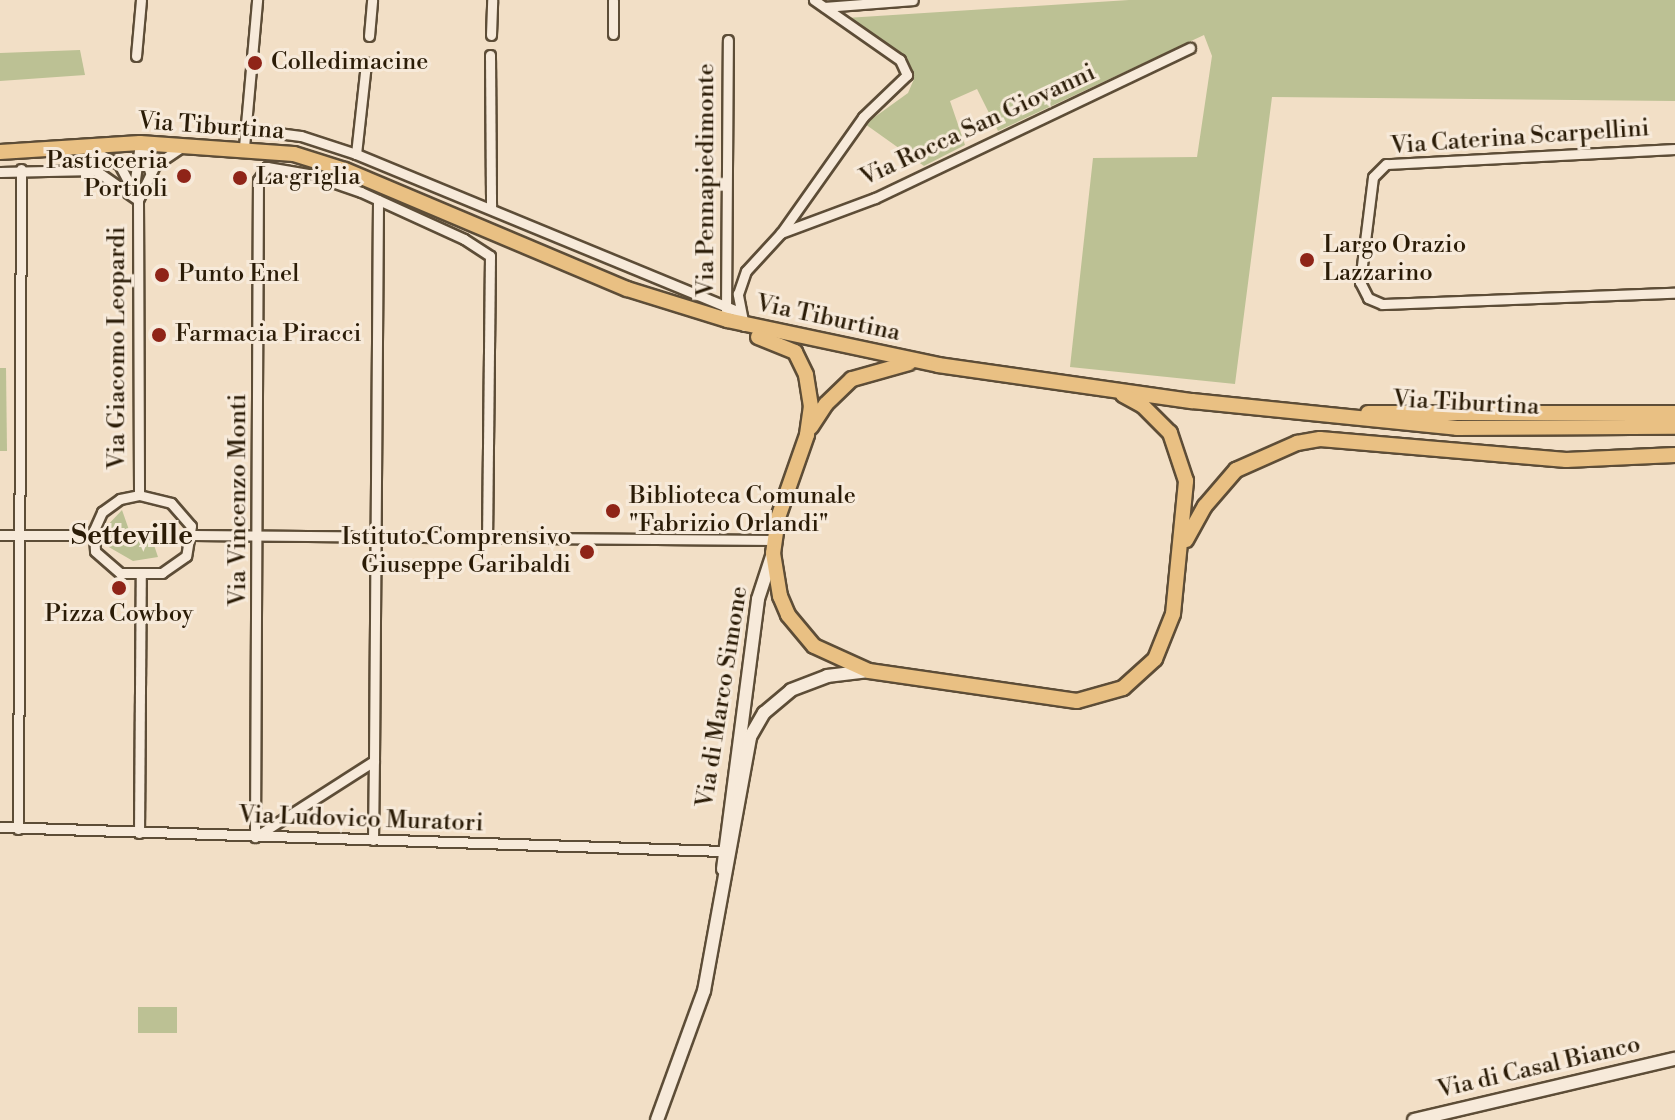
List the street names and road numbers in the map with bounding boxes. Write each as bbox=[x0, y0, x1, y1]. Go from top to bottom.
street label: Via Rocca San Giovanni bbox=[856, 59, 1100, 193]
street label: Via Pennapiedimonte bbox=[693, 63, 721, 297]
street label: Via Tiburtina bbox=[137, 108, 285, 146]
street label: Via Caterina Scarpellini bbox=[1390, 115, 1650, 161]
street label: Via Giacomo Leopardi bbox=[104, 227, 132, 469]
street label: Via Tiburtina bbox=[753, 290, 903, 348]
street label: Via Tiburtina bbox=[1392, 386, 1540, 422]
street label: Via Vincenzo Monti bbox=[225, 394, 253, 606]
street label: Via di Marco Simone bbox=[691, 584, 755, 810]
street label: Via Ludovico Muratori bbox=[238, 801, 484, 839]
street label: Via di Casal Bianco bbox=[1435, 1031, 1643, 1105]

